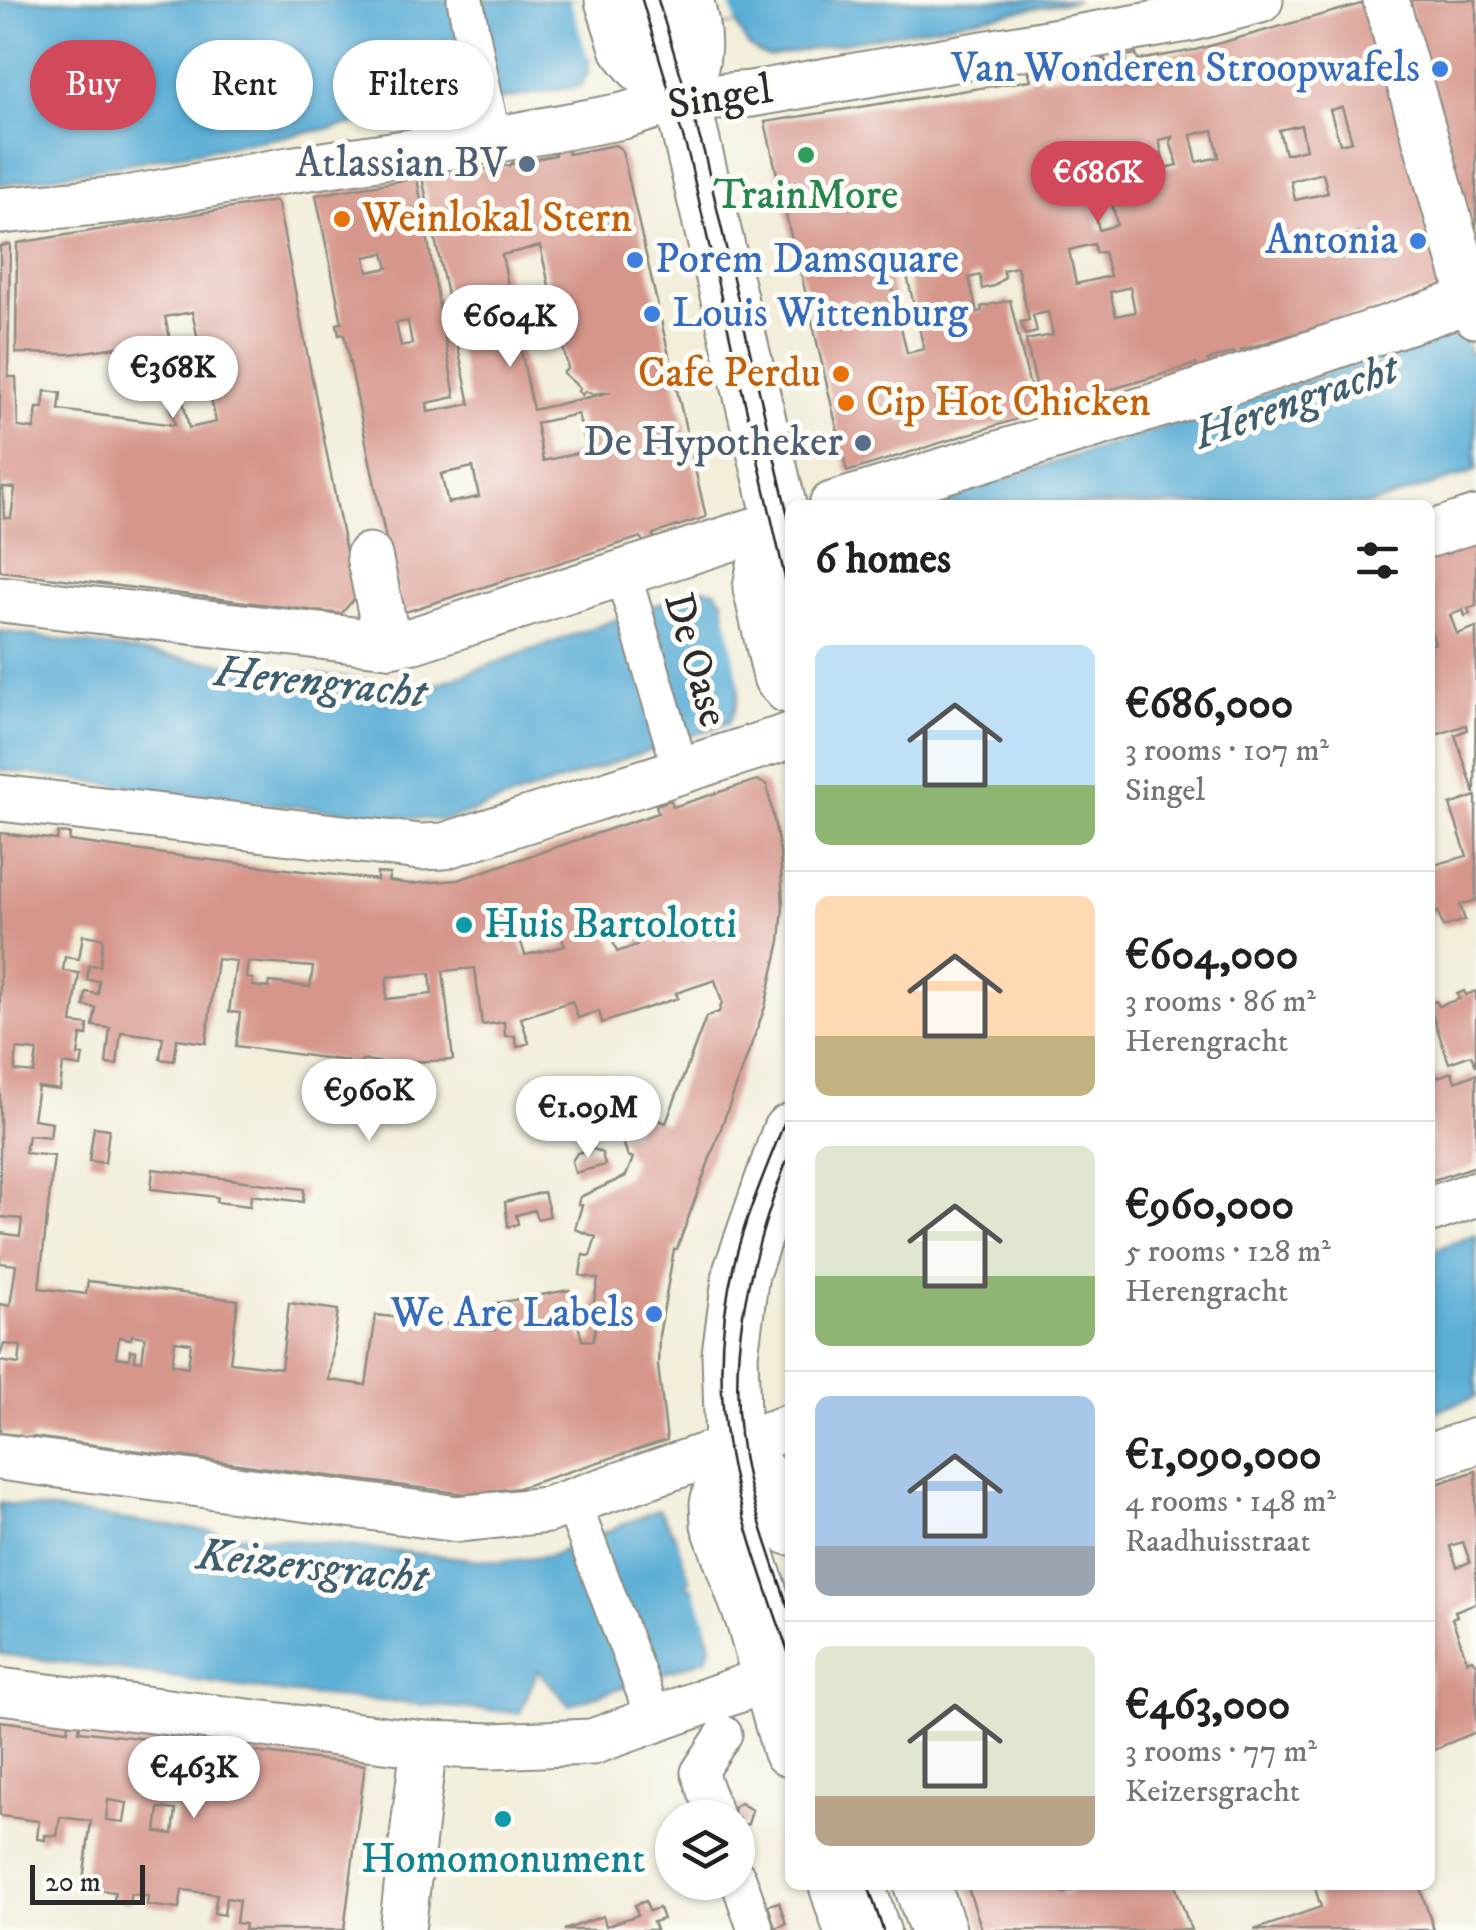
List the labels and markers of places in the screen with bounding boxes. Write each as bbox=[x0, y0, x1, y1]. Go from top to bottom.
place label: Van Wonderen Stroopwafels bbox=[950, 43, 1420, 95]
marker: Van Wonderen Stroopwafels bbox=[1429, 58, 1451, 80]
place label: Atlassian BV bbox=[296, 138, 508, 190]
pin: €686K bbox=[1028, 141, 1168, 226]
marker: TrainMore bbox=[795, 144, 817, 166]
marker: Atlassian BV bbox=[516, 153, 538, 175]
place label: TrainMore bbox=[714, 170, 898, 222]
place label: Weinlokal Stern bbox=[361, 193, 632, 245]
marker: Weinlokal Stern bbox=[331, 208, 353, 230]
place label: Antonia bbox=[1265, 215, 1398, 267]
marker: Antonia bbox=[1407, 230, 1429, 252]
place label: Porem Damsquare bbox=[655, 234, 959, 286]
marker: Porem Damsquare bbox=[624, 249, 646, 271]
pin: €604K bbox=[440, 285, 580, 370]
place label: Louis Wittenburg bbox=[672, 288, 969, 340]
marker: Louis Wittenburg bbox=[641, 303, 663, 325]
pin: €368K bbox=[103, 336, 243, 421]
place label: Cafe Perdu bbox=[638, 348, 821, 400]
marker: Cafe Perdu bbox=[830, 363, 852, 385]
place label: Cip Hot Chicken bbox=[866, 377, 1151, 429]
marker: Cip Hot Chicken bbox=[835, 392, 857, 414]
place label: De Hypotheker bbox=[583, 417, 843, 469]
marker: De Hypotheker bbox=[852, 432, 874, 454]
place label: Huis Bartolotti bbox=[484, 899, 737, 951]
marker: Huis Bartolotti bbox=[453, 914, 475, 936]
pin: €960K bbox=[299, 1059, 439, 1144]
pin: €1.09M bbox=[507, 1076, 669, 1161]
place label: We Are Labels bbox=[390, 1288, 634, 1340]
marker: We Are Labels bbox=[643, 1303, 665, 1325]
pin: €463K bbox=[124, 1736, 264, 1821]
marker: Homomonument bbox=[492, 1808, 514, 1830]
place label: Homomonument bbox=[361, 1834, 645, 1886]

